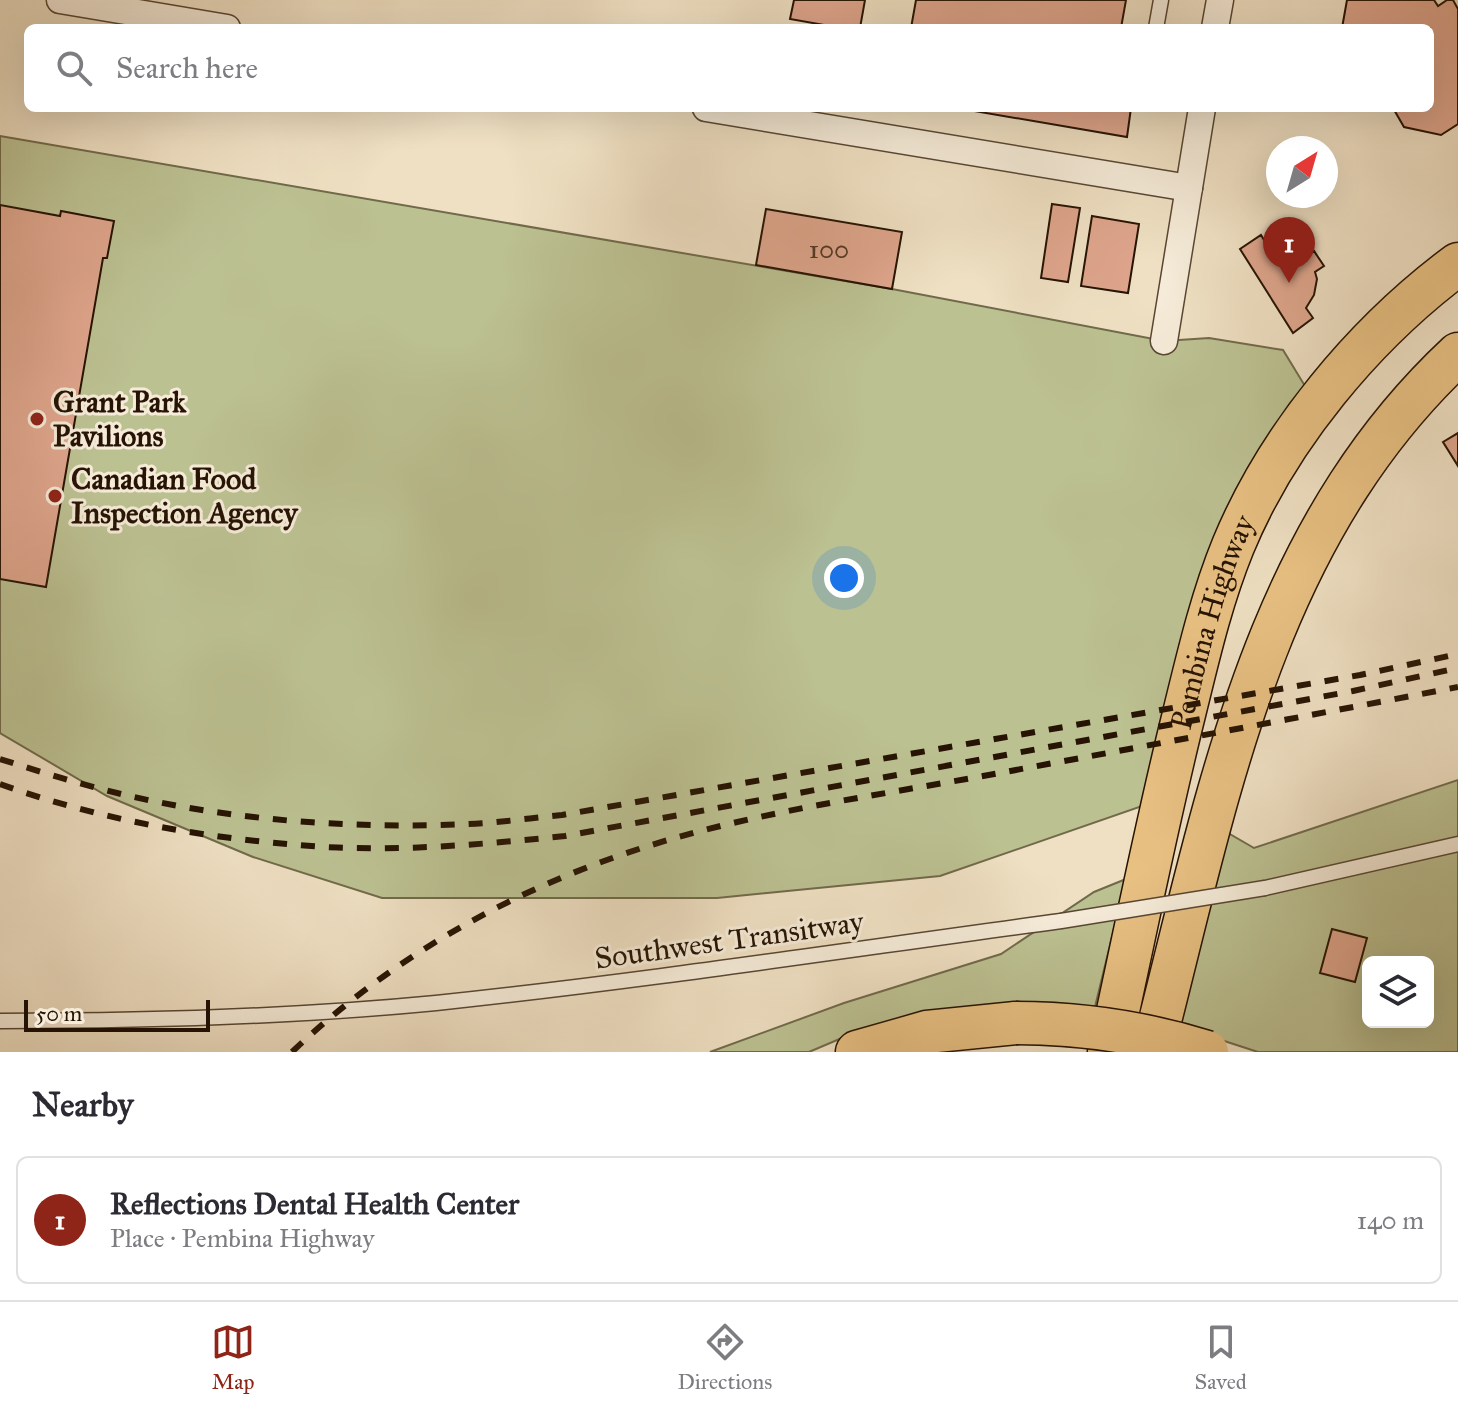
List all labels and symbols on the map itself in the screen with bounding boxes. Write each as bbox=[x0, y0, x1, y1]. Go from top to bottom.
north arrow bbox=[1266, 136, 1338, 208]
pin: 1 bbox=[1263, 217, 1315, 283]
house number: 100 bbox=[809, 233, 849, 265]
place label: Grant Park Pavilions bbox=[53, 384, 187, 454]
marker: Grant Park Pavilions bbox=[28, 410, 46, 428]
place label: Canadian Food Inspection Agency bbox=[71, 461, 299, 531]
marker: Canadian Food Inspection Agency bbox=[46, 487, 64, 505]
street label: Pembina Highway bbox=[1163, 508, 1263, 733]
your location bbox=[824, 558, 864, 598]
street label: Southwest Transitway bbox=[592, 903, 867, 977]
scale bar bbox=[24, 996, 210, 1032]

